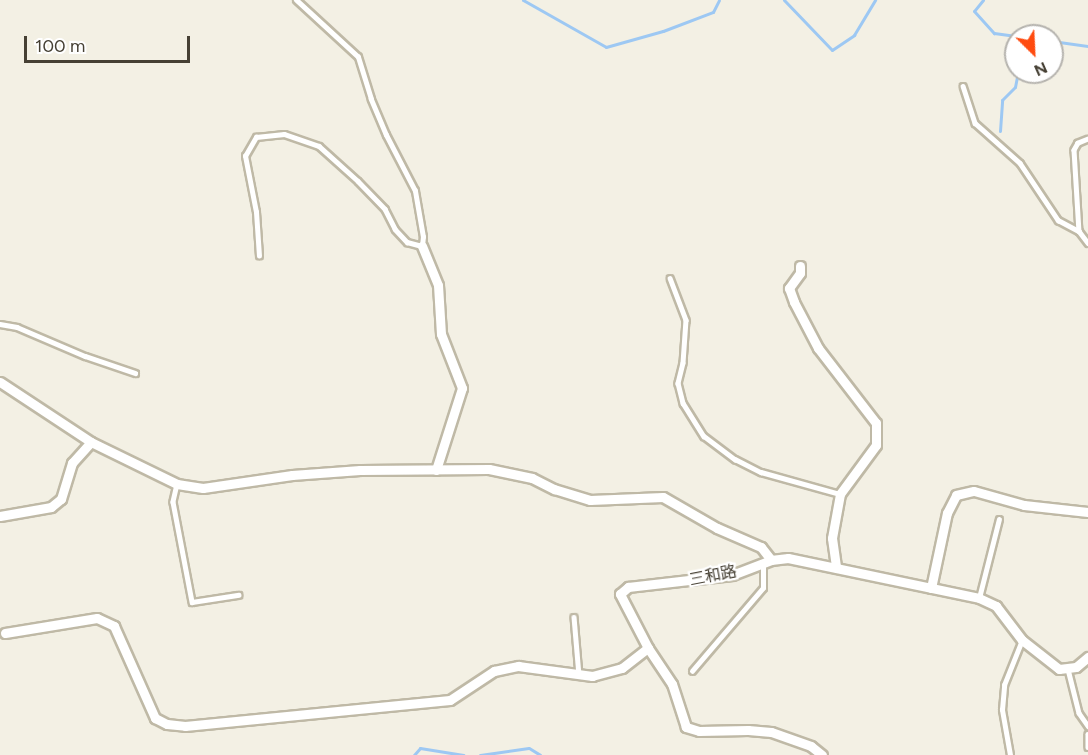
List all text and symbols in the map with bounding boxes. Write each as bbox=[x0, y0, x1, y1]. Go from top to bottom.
scale bar bbox=[27, 24, 194, 62]
north arrow bbox=[1004, 24, 1064, 84]
text: 100 m bbox=[35, 35, 85, 57]
text: N bbox=[1031, 58, 1050, 80]
street label: 三和路 bbox=[688, 562, 738, 590]

